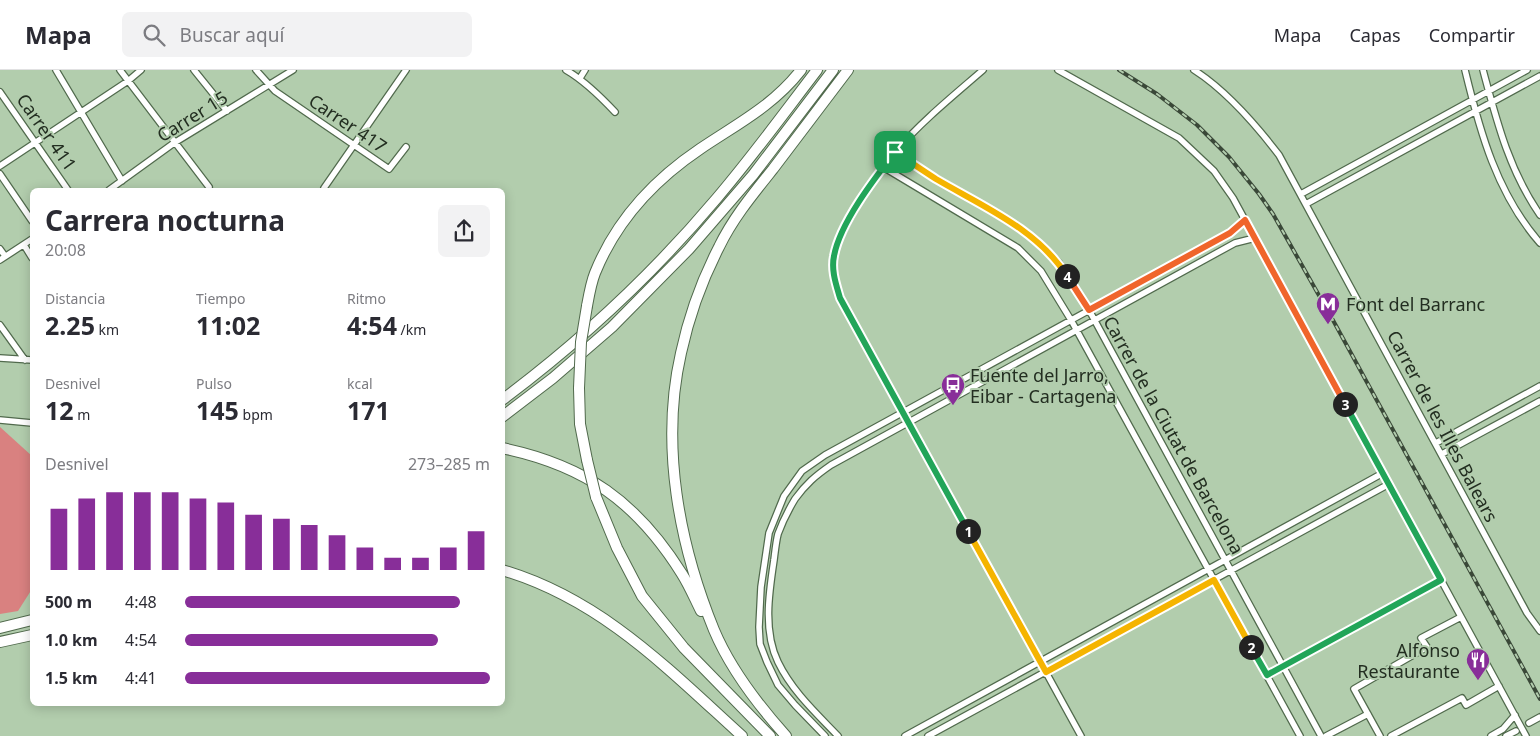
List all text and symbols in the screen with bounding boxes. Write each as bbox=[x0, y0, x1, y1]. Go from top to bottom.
search box bbox=[122, 12, 472, 57]
text: Mapa bbox=[25, 18, 92, 51]
icon: search bbox=[140, 21, 168, 49]
text: Buscar aquí bbox=[180, 22, 284, 48]
text: Mapa bbox=[1274, 23, 1321, 47]
text: Capas bbox=[1349, 23, 1401, 47]
text: Compartir bbox=[1429, 23, 1515, 47]
street label: Carrer 15 bbox=[152, 85, 232, 147]
street label: Carrer 417 bbox=[304, 88, 392, 158]
street label: Carrer 411 bbox=[12, 89, 82, 175]
pin bbox=[874, 131, 916, 173]
icon: arrive bbox=[881, 138, 909, 166]
text: Carrera nocturna bbox=[45, 201, 285, 239]
button: share bbox=[438, 205, 490, 257]
text: 20:08 bbox=[45, 239, 86, 261]
pin: 4 bbox=[1054, 264, 1080, 288]
text: 4 bbox=[1063, 267, 1072, 286]
text: Distancia bbox=[45, 289, 105, 308]
text: Tiempo bbox=[196, 289, 245, 308]
text: Ritmo bbox=[347, 289, 386, 308]
metro station icon: Font del Barranc bbox=[1315, 291, 1341, 325]
place label: Font del Barranc bbox=[1346, 292, 1486, 316]
text: 2.25 bbox=[45, 308, 95, 342]
text: 11:02 bbox=[196, 308, 260, 342]
text: 4:54 bbox=[347, 308, 397, 342]
street label: Carrer de la Ciutat de Barcelona bbox=[1098, 312, 1250, 558]
text: km bbox=[95, 320, 119, 339]
text: /km bbox=[397, 320, 426, 339]
street label: Carrer de les Illes Balears bbox=[1382, 326, 1504, 526]
place label: Fuente del Jarro, Eibar - Cartagena bbox=[970, 363, 1116, 408]
bus stop icon: Fuente del Jarro, Eibar - Cartagena bbox=[940, 372, 966, 406]
text: Desnivel bbox=[45, 374, 101, 393]
text: Pulso bbox=[196, 374, 232, 393]
text: kcal bbox=[347, 374, 373, 393]
pin: 3 bbox=[1332, 392, 1358, 416]
text: 12 bbox=[45, 393, 74, 427]
text: 145 bbox=[196, 393, 239, 427]
text: 171 bbox=[347, 393, 390, 427]
text: 3 bbox=[1341, 395, 1350, 414]
text: m bbox=[74, 405, 90, 424]
text: bpm bbox=[239, 405, 273, 424]
text: Desnivel bbox=[45, 453, 109, 475]
text: 273–285 m bbox=[408, 453, 490, 475]
pin: 1 bbox=[956, 518, 980, 544]
text: 1 bbox=[964, 522, 973, 541]
text: 500 m bbox=[45, 591, 92, 613]
text: 4:48 bbox=[125, 591, 157, 613]
text: 1.0 km bbox=[45, 629, 97, 651]
text: 4:54 bbox=[125, 629, 157, 651]
pin: 2 bbox=[1238, 634, 1264, 660]
text: 2 bbox=[1247, 638, 1256, 657]
place label: Alfonso Restaurante bbox=[1357, 638, 1460, 683]
restaurant icon: Alfonso Restaurante bbox=[1465, 647, 1491, 681]
text: 1.5 km bbox=[45, 667, 97, 689]
text: 4:41 bbox=[125, 667, 157, 689]

